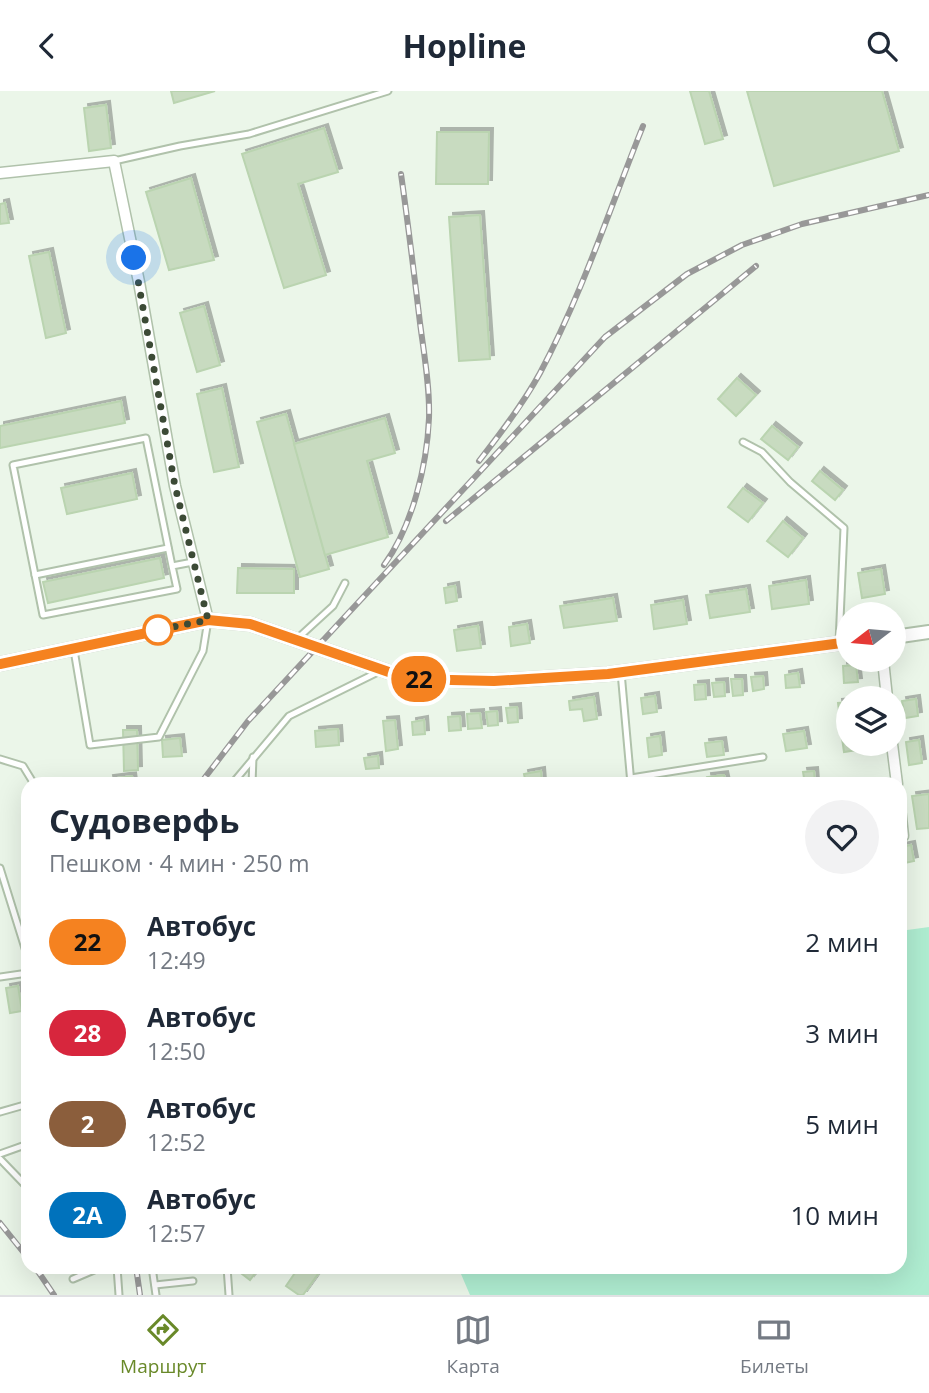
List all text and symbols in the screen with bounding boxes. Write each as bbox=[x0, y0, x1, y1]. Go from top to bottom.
text: Hopline bbox=[402, 24, 527, 67]
icon: back bbox=[28, 27, 66, 65]
icon: search bbox=[863, 27, 901, 65]
your location bbox=[116, 240, 151, 275]
north arrow bbox=[836, 602, 906, 672]
map controls bbox=[836, 602, 906, 756]
unlabelled marker bbox=[143, 615, 173, 645]
line badge: 22 bbox=[388, 656, 450, 702]
text: 22 bbox=[405, 662, 433, 695]
button: layers bbox=[836, 686, 906, 756]
text: Судоверфь bbox=[49, 798, 239, 843]
button: heart bbox=[805, 800, 879, 874]
text: Пешком · 4 мин · 250 m bbox=[49, 847, 310, 879]
text: Автобус bbox=[147, 908, 256, 944]
text: 2 мин bbox=[805, 924, 879, 960]
text: 22 bbox=[74, 925, 101, 958]
text: 12:49 bbox=[147, 944, 206, 976]
text: Автобус bbox=[147, 999, 256, 1035]
text: 3 мин bbox=[805, 1015, 879, 1051]
text: 28 bbox=[74, 1016, 101, 1049]
text: 12:50 bbox=[147, 1035, 206, 1067]
text: Автобус bbox=[147, 1090, 256, 1126]
text: 5 мин bbox=[805, 1106, 879, 1142]
text: 2 bbox=[81, 1107, 94, 1140]
text: 12:52 bbox=[147, 1126, 206, 1158]
text: Автобус bbox=[147, 1181, 256, 1217]
text: 10 мин bbox=[790, 1197, 879, 1233]
text: 2А bbox=[72, 1198, 103, 1231]
text: 12:57 bbox=[147, 1217, 206, 1249]
tab: Маршрут bbox=[120, 1311, 206, 1379]
tab: Карта bbox=[447, 1311, 500, 1379]
tab: Билеты bbox=[740, 1311, 809, 1379]

